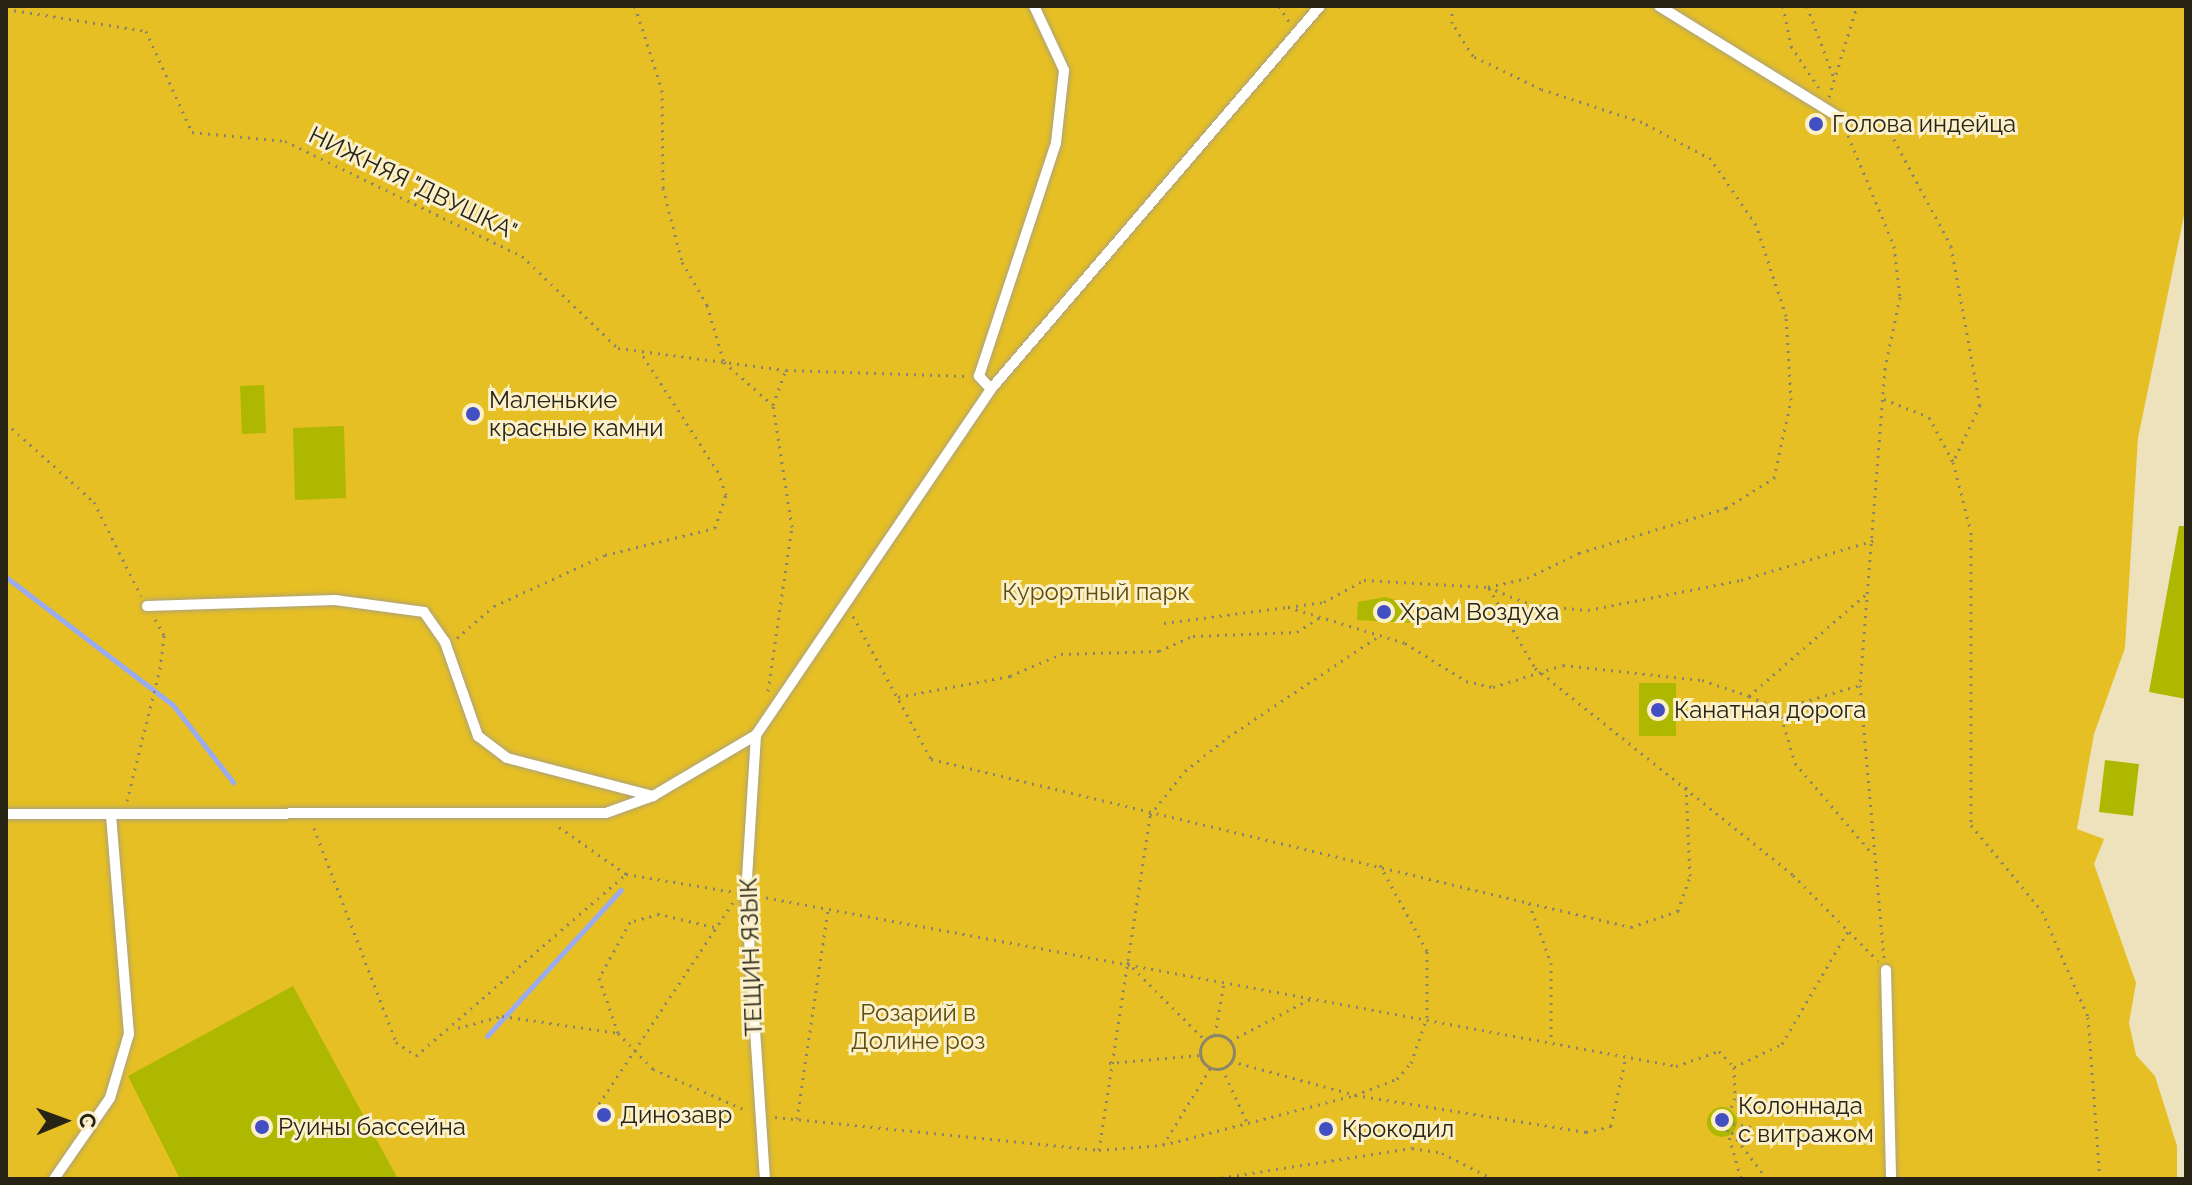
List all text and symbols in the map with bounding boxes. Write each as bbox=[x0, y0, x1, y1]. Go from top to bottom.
place label: Голова индейца bbox=[1832, 110, 2016, 138]
marker: Голова индейца bbox=[1807, 115, 1825, 133]
street label: НИЖНЯЯ "ДВУШКА" bbox=[304, 120, 522, 246]
place label: Маленькие красные камни bbox=[489, 386, 664, 442]
marker: Маленькие красные камни bbox=[464, 405, 482, 423]
park label: Курортный парк bbox=[1002, 578, 1190, 606]
place label: Храм Воздуха bbox=[1400, 598, 1559, 626]
marker: Храм Воздуха bbox=[1375, 603, 1393, 621]
place label: Канатная дорога bbox=[1674, 696, 1866, 724]
marker: Канатная дорога bbox=[1649, 701, 1667, 719]
street label: ТЕЩИН ЯЗЫК bbox=[734, 877, 768, 1037]
park label: Розарий в Долине роз bbox=[851, 999, 985, 1055]
north arrow bbox=[24, 1081, 104, 1161]
place label: Колоннада с витражом bbox=[1738, 1092, 1874, 1148]
place label: Динозавр bbox=[620, 1101, 732, 1129]
marker: Динозавр bbox=[595, 1106, 613, 1124]
marker: Колоннада с витражом bbox=[1713, 1111, 1731, 1129]
text: С bbox=[75, 1113, 101, 1128]
place label: Руины бассейна bbox=[278, 1113, 466, 1141]
place label: Крокодил bbox=[1342, 1115, 1454, 1143]
marker: Руины бассейна bbox=[253, 1118, 271, 1136]
marker: Крокодил bbox=[1317, 1120, 1335, 1138]

